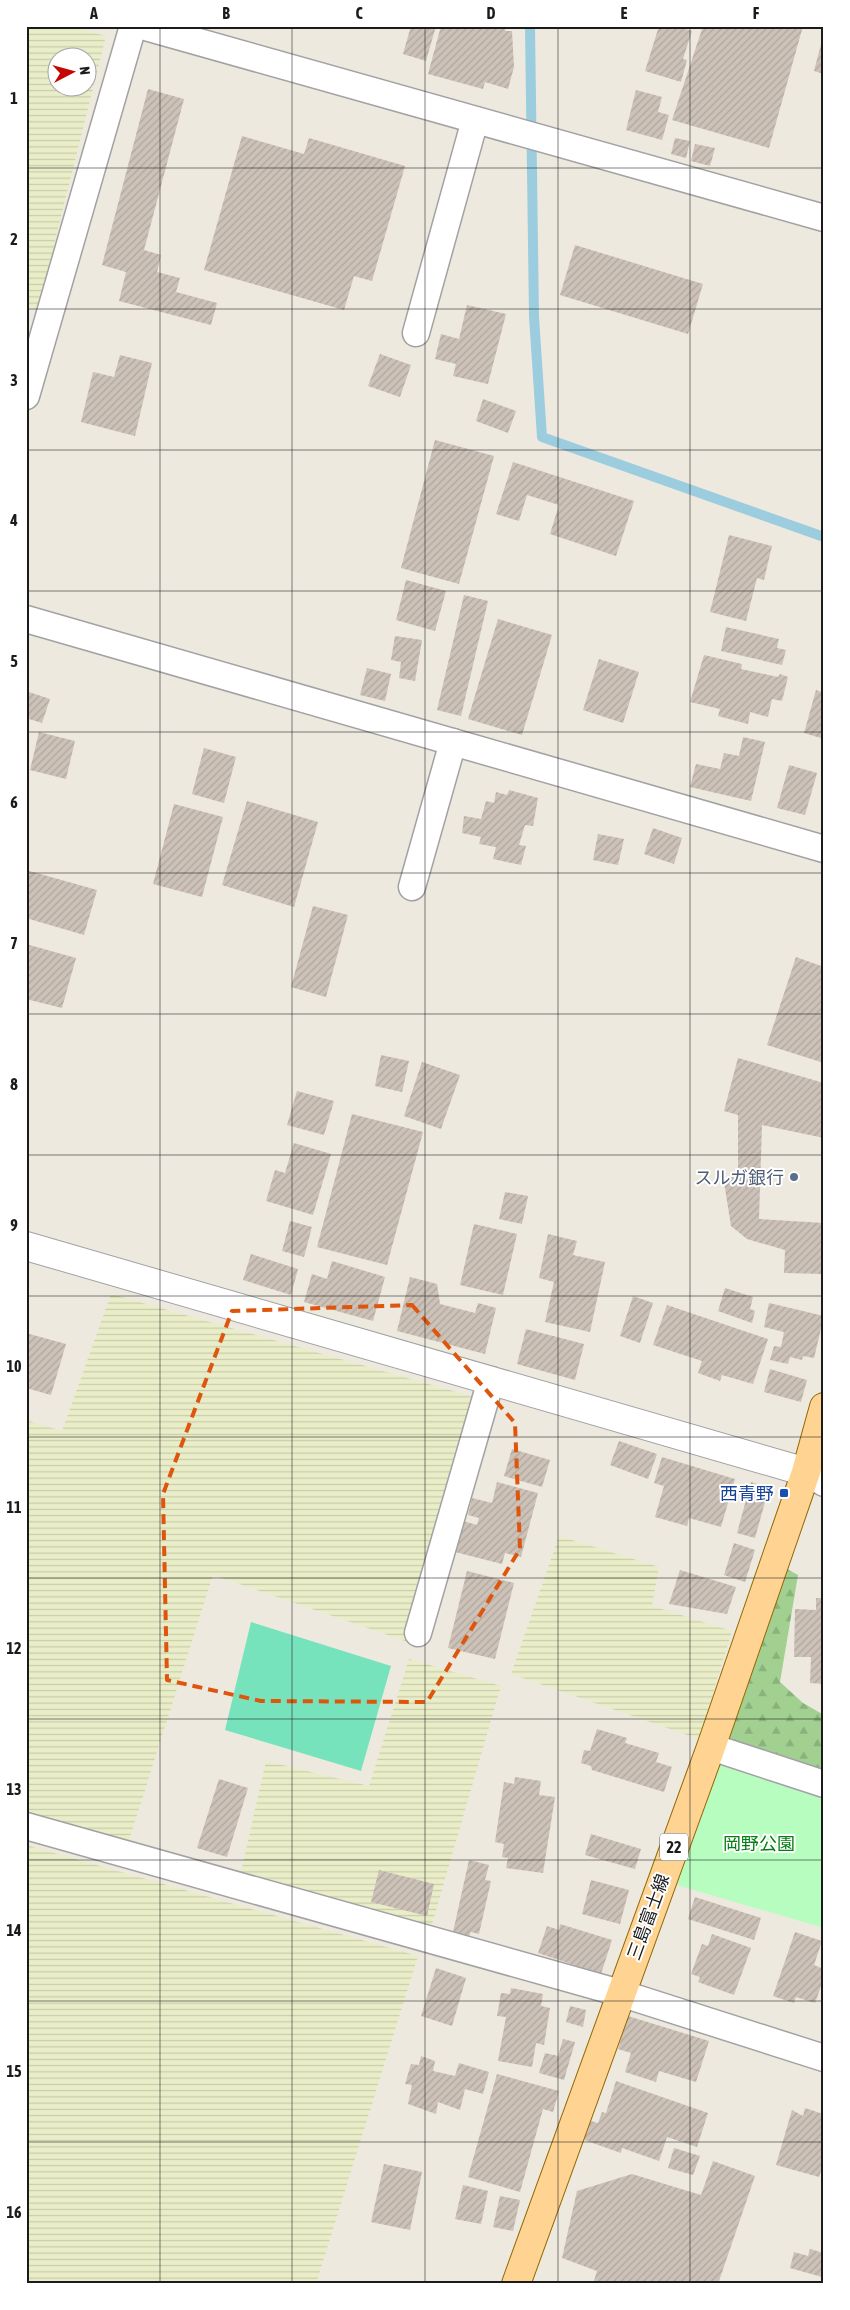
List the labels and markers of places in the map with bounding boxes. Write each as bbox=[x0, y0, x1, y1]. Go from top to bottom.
place label: スルガ銀行 bbox=[695, 1167, 784, 1188]
marker: スルガ銀行 bbox=[788, 1171, 800, 1183]
place label: 西青野 bbox=[720, 1483, 774, 1504]
marker: 西青野 bbox=[778, 1487, 790, 1499]

